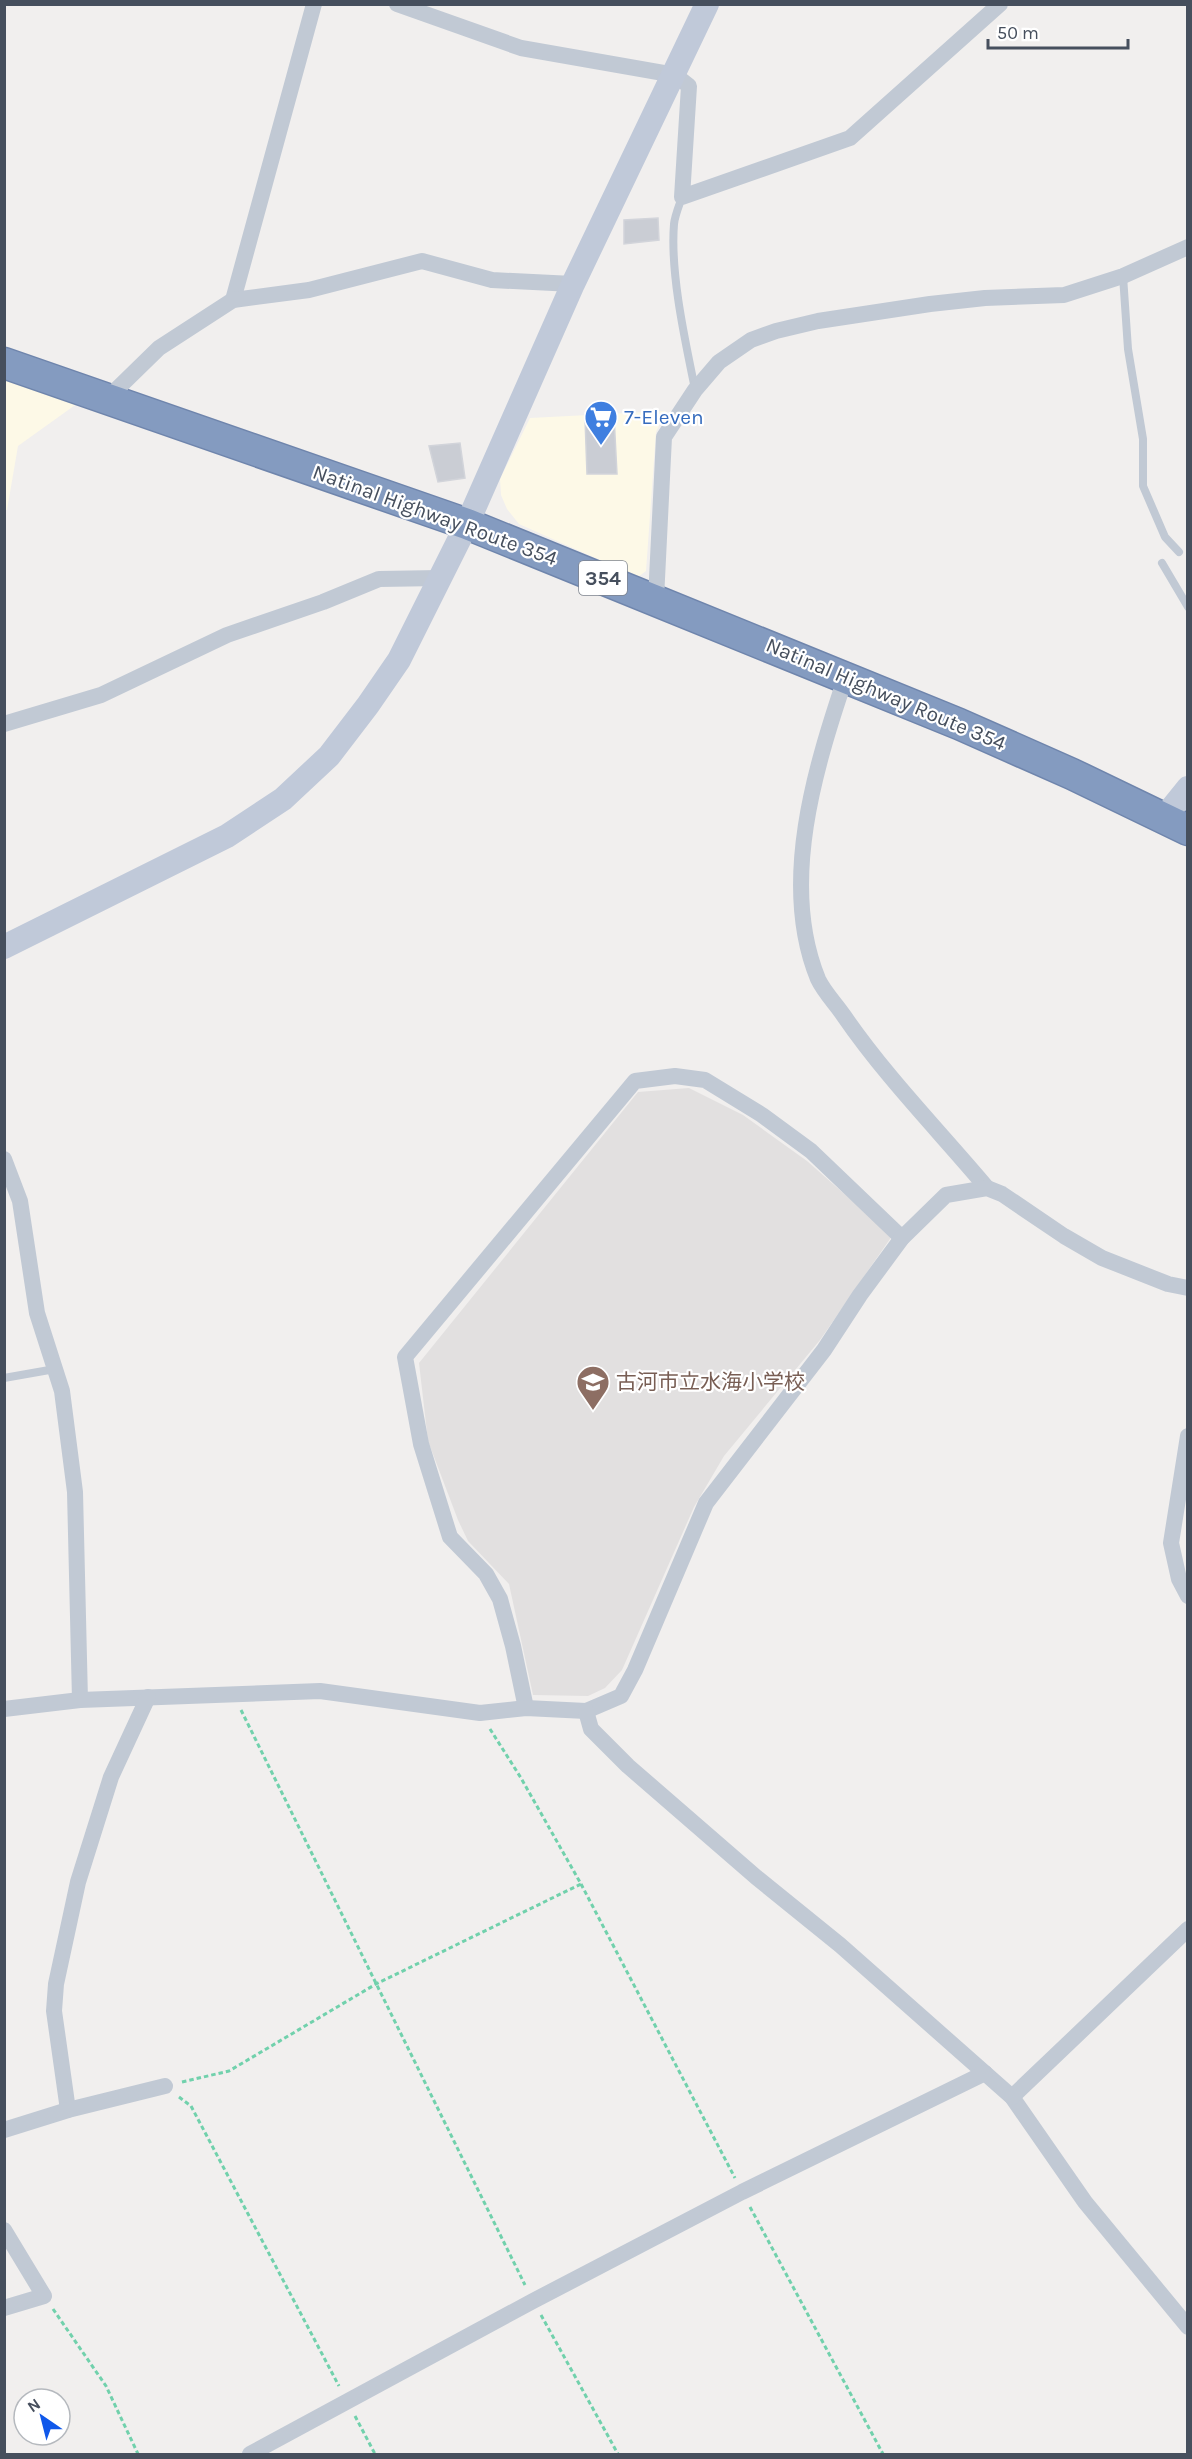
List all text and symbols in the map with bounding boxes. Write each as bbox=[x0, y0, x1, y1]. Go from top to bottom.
scale bar bbox=[988, 12, 1128, 50]
text: 50 m bbox=[997, 22, 1039, 44]
supermarket icon: 7-Eleven bbox=[583, 399, 619, 446]
place label: 7-Eleven bbox=[624, 405, 704, 429]
street label: Natinal Highway Route 354 bbox=[310, 460, 561, 571]
road number: 354 bbox=[579, 561, 627, 595]
street label: Natinal Highway Route 354 bbox=[762, 633, 1010, 756]
school or university icon: 古河市立水海小学校 bbox=[575, 1364, 611, 1411]
place label: 古河市立水海小学校 bbox=[616, 1370, 805, 1394]
north arrow bbox=[12, 2387, 72, 2447]
text: N bbox=[24, 2394, 44, 2416]

